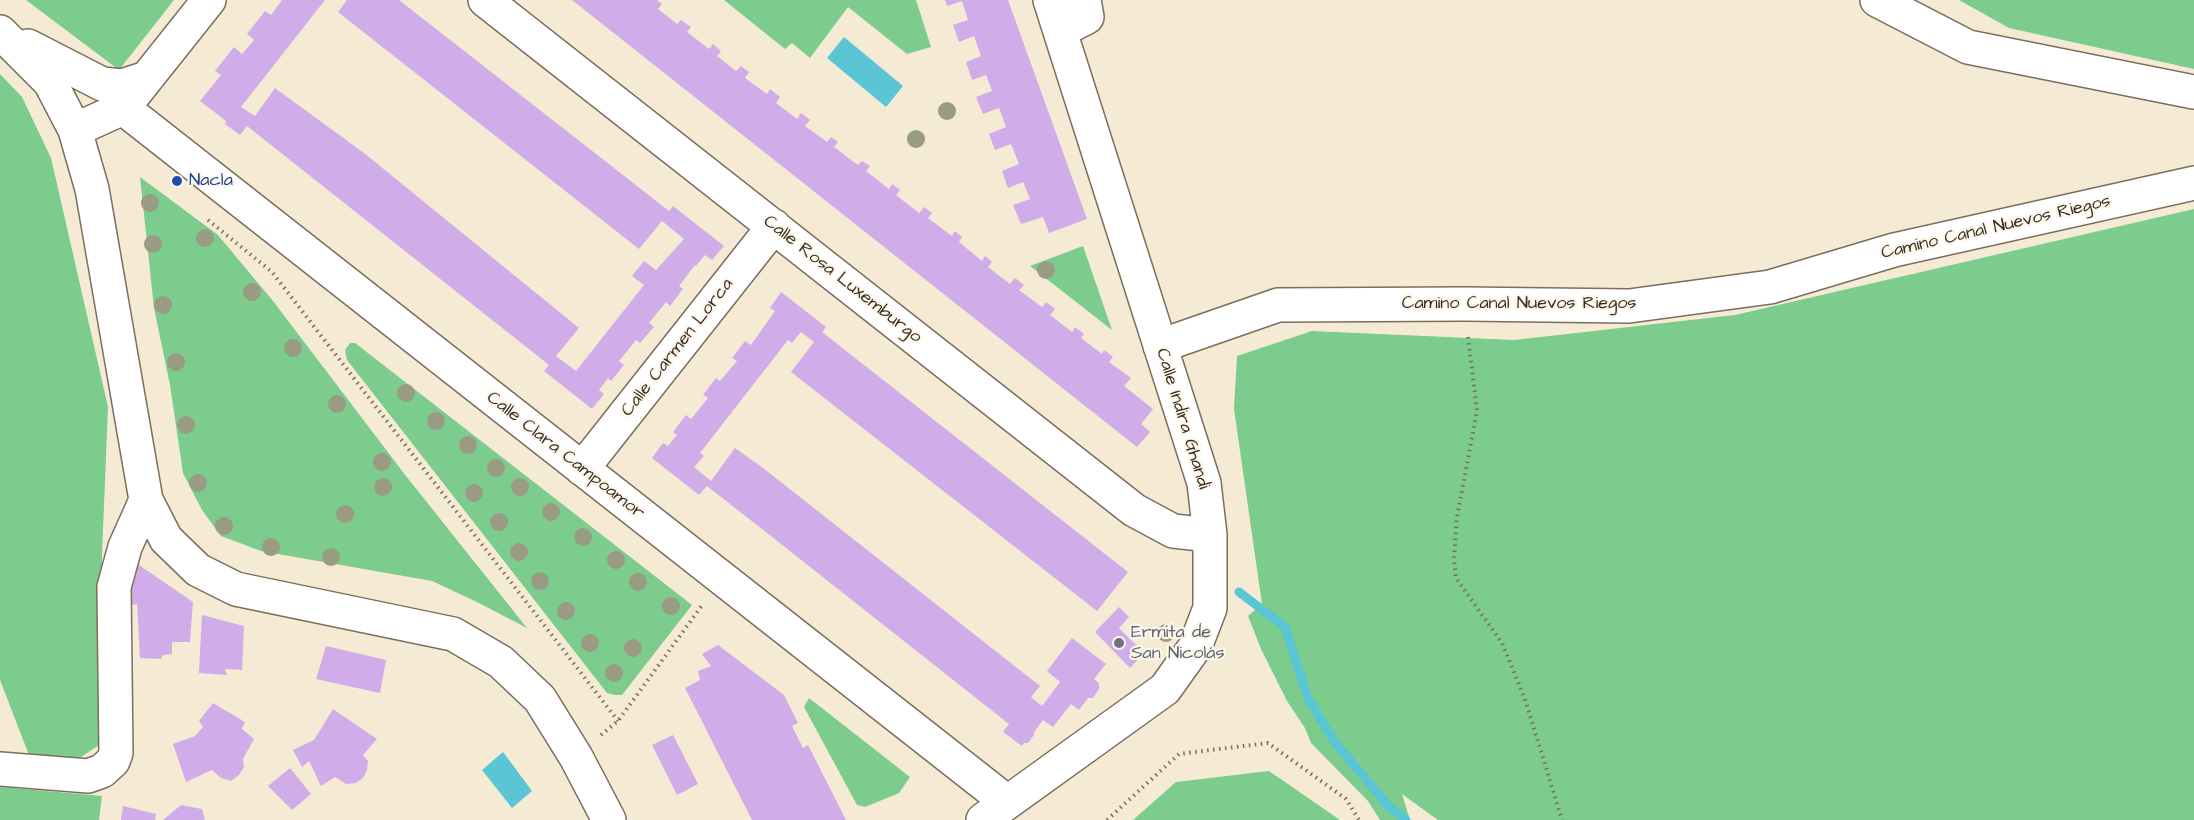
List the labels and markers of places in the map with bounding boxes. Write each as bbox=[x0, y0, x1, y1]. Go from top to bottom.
place label: Nacla bbox=[189, 170, 233, 192]
marker: Nacla bbox=[170, 174, 184, 188]
place label: Ermita de San Nicolás bbox=[1131, 622, 1224, 664]
marker: Ermita de San Nicolás bbox=[1112, 636, 1126, 650]

